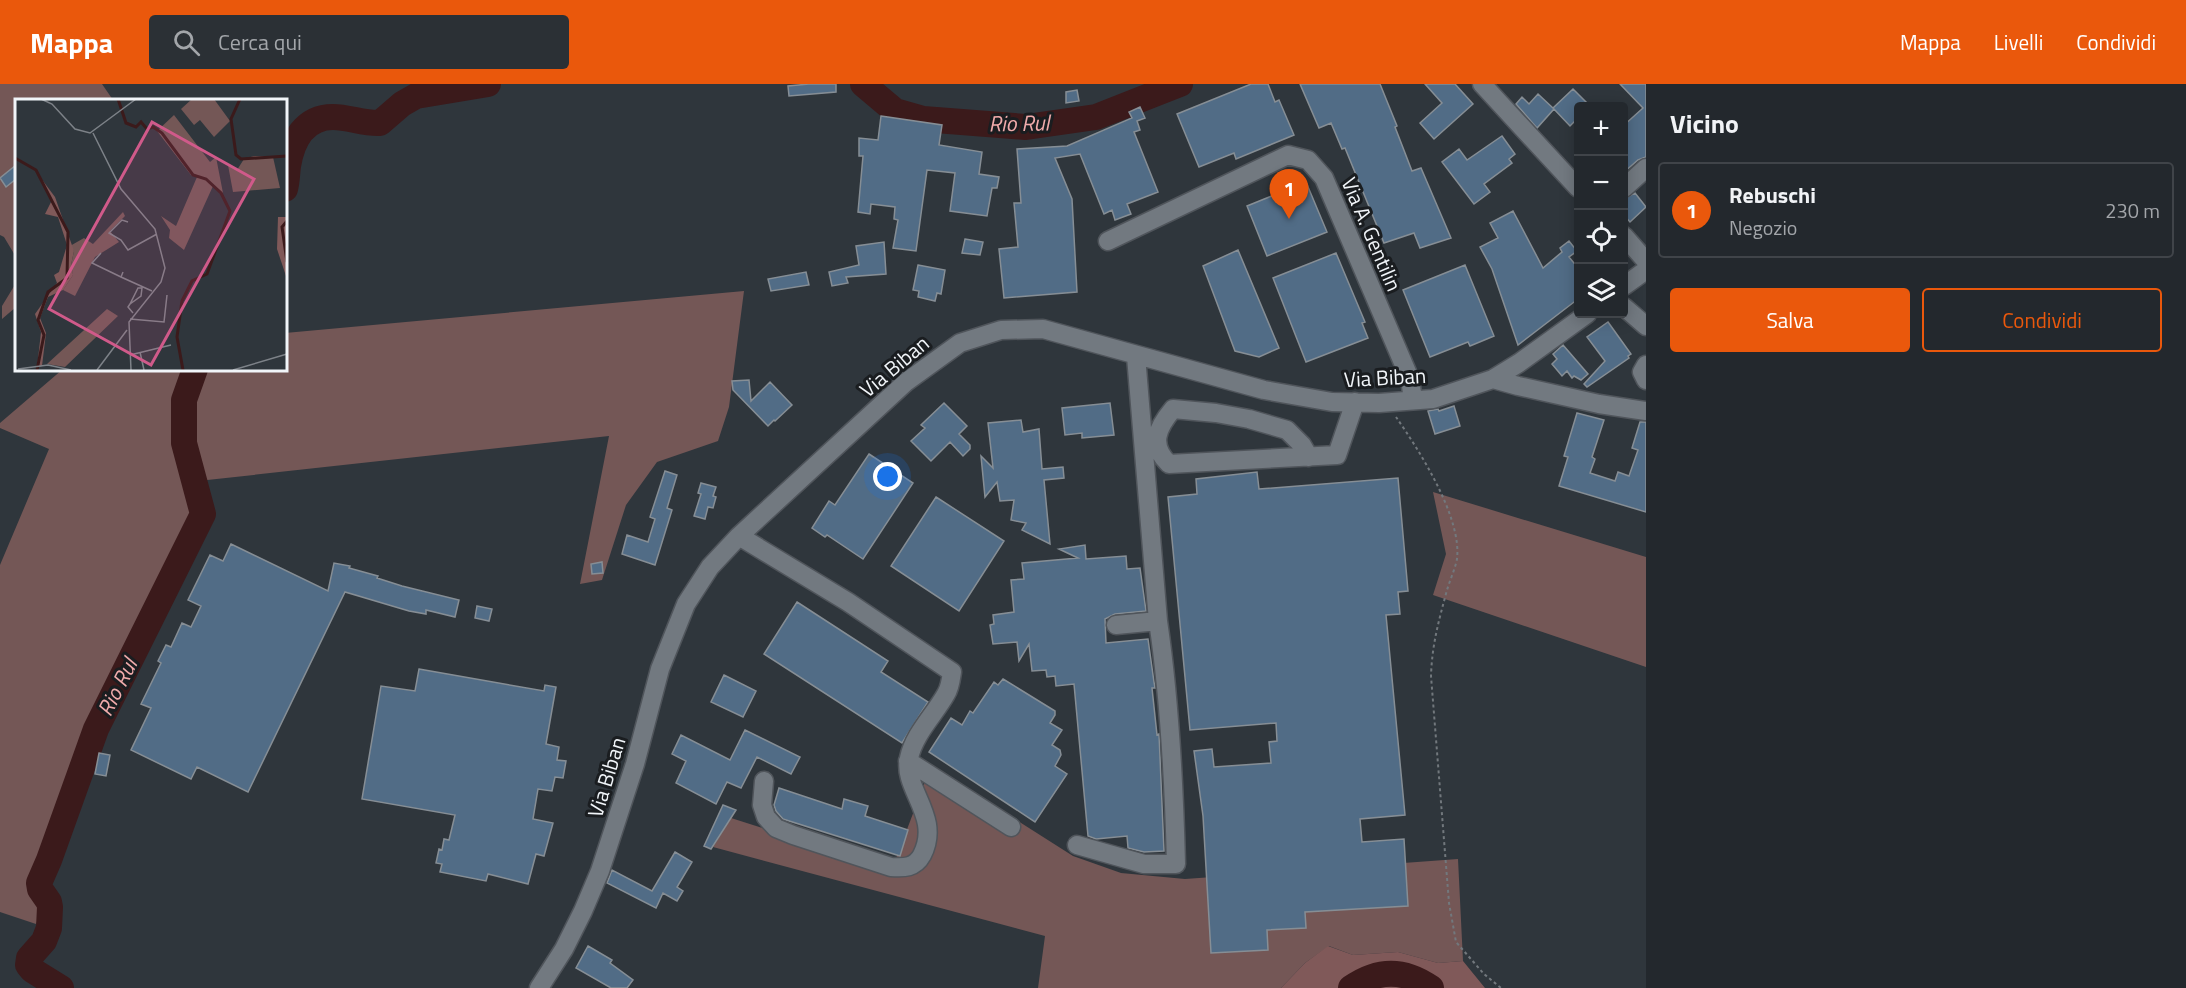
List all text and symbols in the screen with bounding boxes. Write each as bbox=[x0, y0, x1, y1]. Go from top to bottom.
search box bbox=[149, 15, 569, 69]
text: Mappa bbox=[30, 21, 113, 64]
text: Cerca qui bbox=[218, 25, 302, 59]
icon: search bbox=[170, 26, 203, 59]
text: Mappa bbox=[1900, 26, 1961, 58]
text: Livelli bbox=[1994, 26, 2043, 58]
text: Condividi bbox=[2076, 26, 2156, 58]
inset map bbox=[15, 99, 286, 370]
map controls bbox=[1574, 102, 1628, 318]
button: + bbox=[1574, 102, 1628, 156]
text: Vicino bbox=[1670, 104, 1739, 143]
water label: Rio Rul bbox=[988, 105, 1052, 141]
button: − bbox=[1574, 156, 1628, 210]
pin: 1 bbox=[1270, 170, 1308, 219]
street label: Via A. Gentilin bbox=[1334, 172, 1410, 296]
text: Rebuschi bbox=[1729, 178, 1816, 212]
text: 1 bbox=[1686, 195, 1697, 226]
text: 230 m bbox=[2105, 195, 2160, 226]
button: locate bbox=[1574, 210, 1628, 264]
text: Negozio bbox=[1729, 212, 1797, 243]
button: layers bbox=[1574, 264, 1628, 318]
button: Salva bbox=[1670, 288, 1910, 352]
button: Condividi bbox=[1922, 288, 2162, 352]
street label: Via Biban bbox=[852, 327, 936, 405]
street label: Via Biban bbox=[1343, 359, 1427, 395]
your location bbox=[873, 462, 902, 491]
water label: Rio Rul bbox=[88, 650, 147, 722]
street label: Via Biban bbox=[579, 733, 633, 821]

